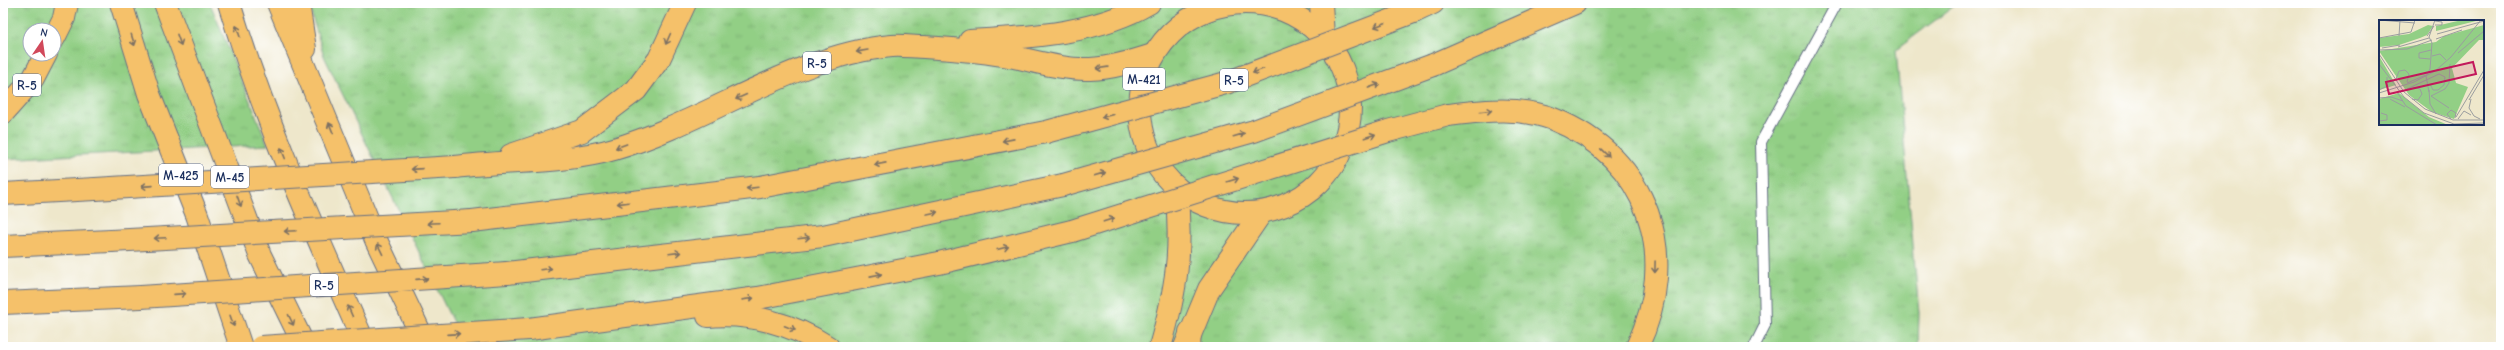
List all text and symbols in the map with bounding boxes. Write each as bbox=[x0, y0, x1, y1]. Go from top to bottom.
inset map bbox=[2379, 20, 2484, 125]
one-way arrow bbox=[1374, 21, 1386, 29]
north arrow bbox=[22, 22, 62, 62]
text: N bbox=[39, 26, 49, 40]
one-way arrow bbox=[234, 26, 242, 38]
one-way arrow bbox=[664, 32, 672, 44]
one-way arrow bbox=[176, 33, 184, 45]
one-way arrow bbox=[130, 34, 137, 47]
one-way arrow bbox=[856, 47, 869, 55]
road number: R-5 bbox=[803, 52, 831, 74]
one-way arrow bbox=[1096, 64, 1109, 71]
one-way arrow bbox=[1253, 67, 1265, 75]
road number: M-421 bbox=[1123, 68, 1165, 90]
road number: R-5 bbox=[1220, 69, 1248, 91]
road number: R-5 bbox=[13, 74, 41, 96]
one-way arrow bbox=[1368, 82, 1380, 90]
one-way arrow bbox=[736, 94, 748, 101]
one-way arrow bbox=[1479, 107, 1492, 114]
one-way arrow bbox=[1101, 112, 1114, 120]
one-way arrow bbox=[326, 123, 334, 135]
one-way arrow bbox=[1232, 131, 1245, 138]
one-way arrow bbox=[1364, 132, 1376, 140]
one-way arrow bbox=[1001, 136, 1014, 144]
one-way arrow bbox=[615, 143, 627, 151]
one-way arrow bbox=[279, 148, 286, 160]
one-way arrow bbox=[1600, 148, 1610, 158]
one-way arrow bbox=[874, 160, 887, 168]
road number: M-425 bbox=[159, 164, 203, 186]
one-way arrow bbox=[411, 165, 424, 173]
road number: M-45 bbox=[211, 166, 249, 188]
one-way arrow bbox=[1094, 170, 1107, 177]
one-way arrow bbox=[1226, 176, 1239, 183]
one-way arrow bbox=[141, 182, 154, 189]
one-way arrow bbox=[746, 184, 759, 192]
one-way arrow bbox=[236, 194, 244, 206]
one-way arrow bbox=[617, 199, 630, 207]
one-way arrow bbox=[925, 208, 938, 216]
one-way arrow bbox=[1103, 215, 1115, 223]
one-way arrow bbox=[427, 219, 440, 226]
one-way arrow bbox=[284, 227, 297, 235]
one-way arrow bbox=[797, 234, 810, 242]
one-way arrow bbox=[154, 235, 167, 242]
one-way arrow bbox=[376, 243, 383, 255]
one-way arrow bbox=[996, 244, 1009, 251]
one-way arrow bbox=[668, 250, 681, 257]
one-way arrow bbox=[1652, 260, 1659, 273]
one-way arrow bbox=[539, 265, 552, 273]
one-way arrow bbox=[869, 271, 882, 279]
road number: R-5 bbox=[310, 274, 338, 296]
one-way arrow bbox=[415, 275, 428, 282]
one-way arrow bbox=[173, 291, 186, 298]
one-way arrow bbox=[741, 295, 754, 303]
one-way arrow bbox=[346, 306, 354, 318]
one-way arrow bbox=[288, 313, 295, 325]
one-way arrow bbox=[229, 315, 236, 328]
one-way arrow bbox=[783, 325, 795, 332]
one-way arrow bbox=[447, 331, 460, 338]

